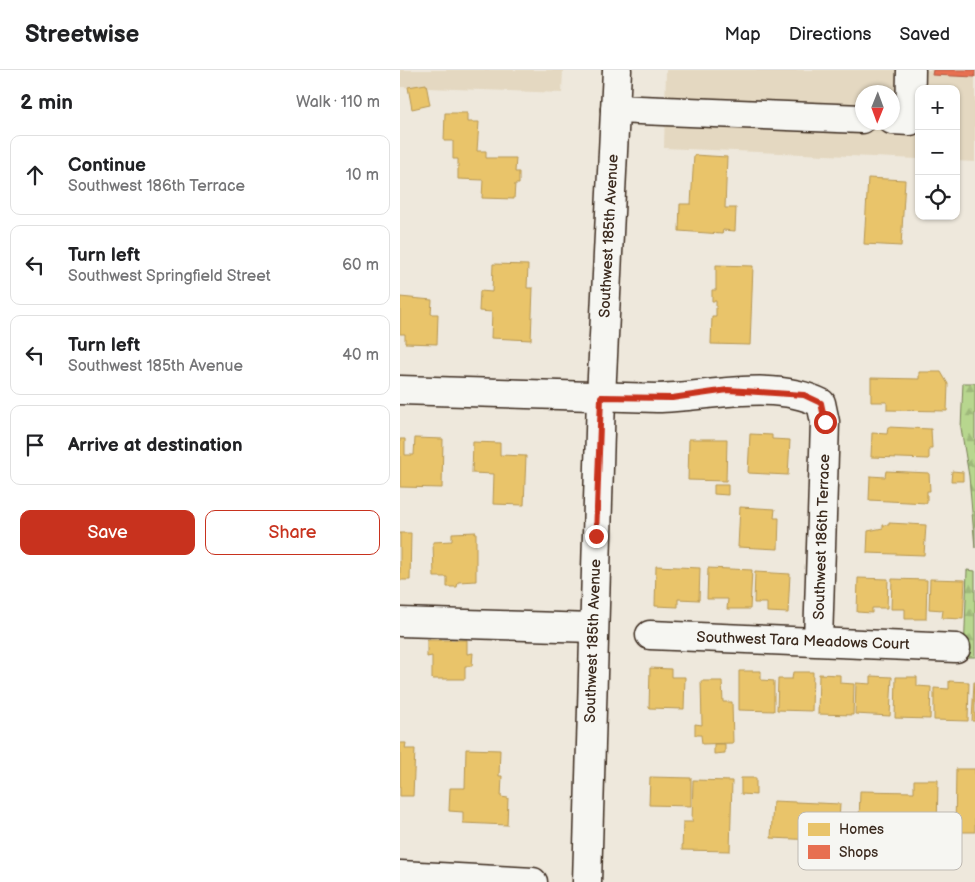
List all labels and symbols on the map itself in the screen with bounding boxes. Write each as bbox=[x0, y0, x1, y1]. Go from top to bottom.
north arrow bbox=[855, 85, 900, 130]
street label: Southwest 185th Avenue bbox=[595, 154, 623, 318]
route start bbox=[814, 411, 837, 434]
street label: Southwest 186th Terrace bbox=[810, 454, 834, 620]
route end bbox=[585, 525, 608, 548]
street label: Southwest 185th Avenue bbox=[581, 559, 605, 723]
street label: Southwest Tara Meadows Court bbox=[696, 628, 910, 654]
legend bbox=[798, 812, 962, 870]
text: Homes bbox=[839, 821, 884, 838]
text: Shops bbox=[839, 844, 878, 861]

